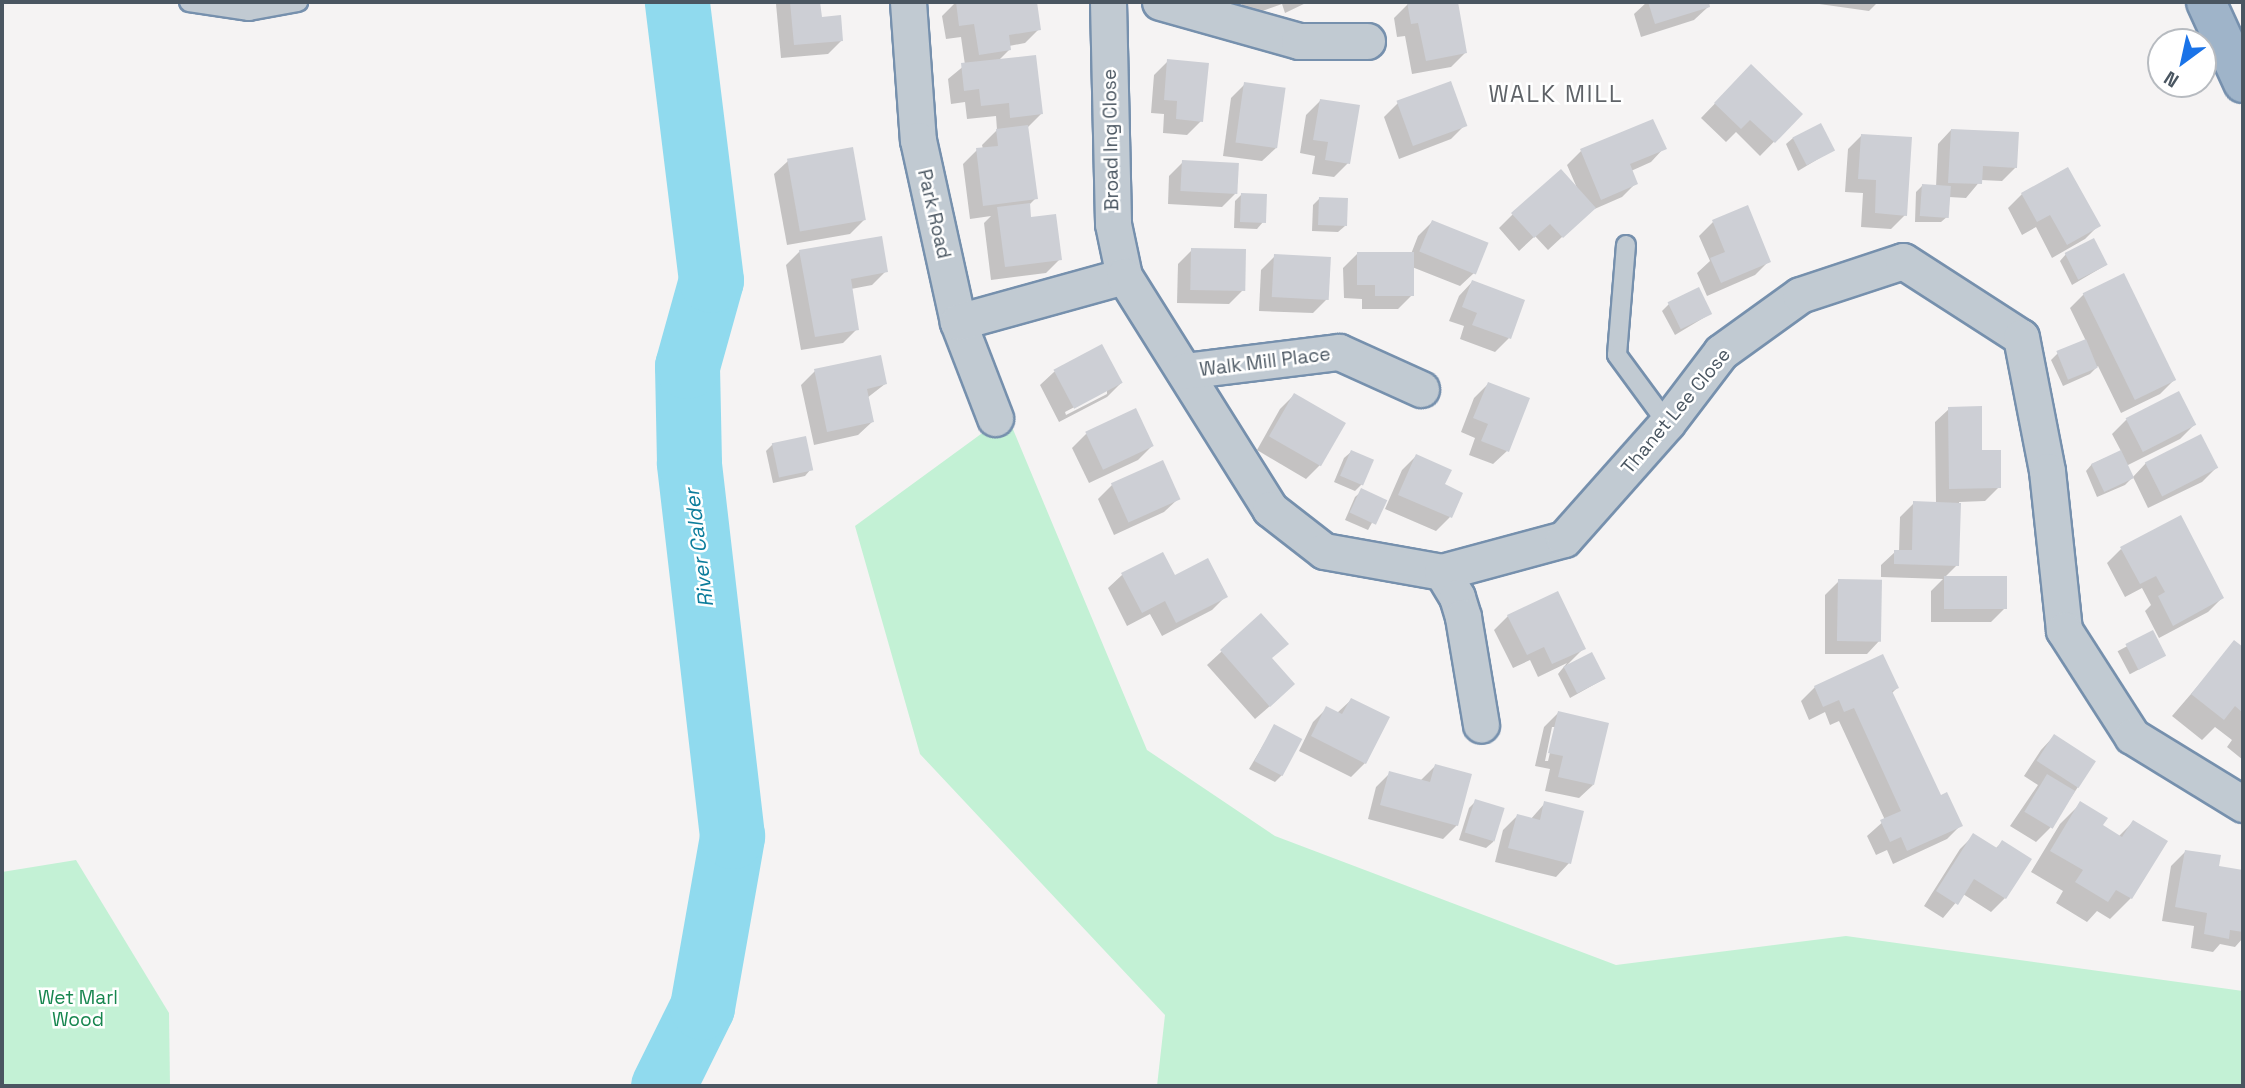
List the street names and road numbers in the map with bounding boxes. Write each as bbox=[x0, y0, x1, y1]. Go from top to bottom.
street label: Broad Ing Close bbox=[1098, 69, 1124, 211]
street label: Park Road bbox=[913, 167, 955, 261]
street label: Walk Mill Place bbox=[1198, 343, 1332, 381]
street label: Thanet Lee Close bbox=[1617, 343, 1735, 479]

